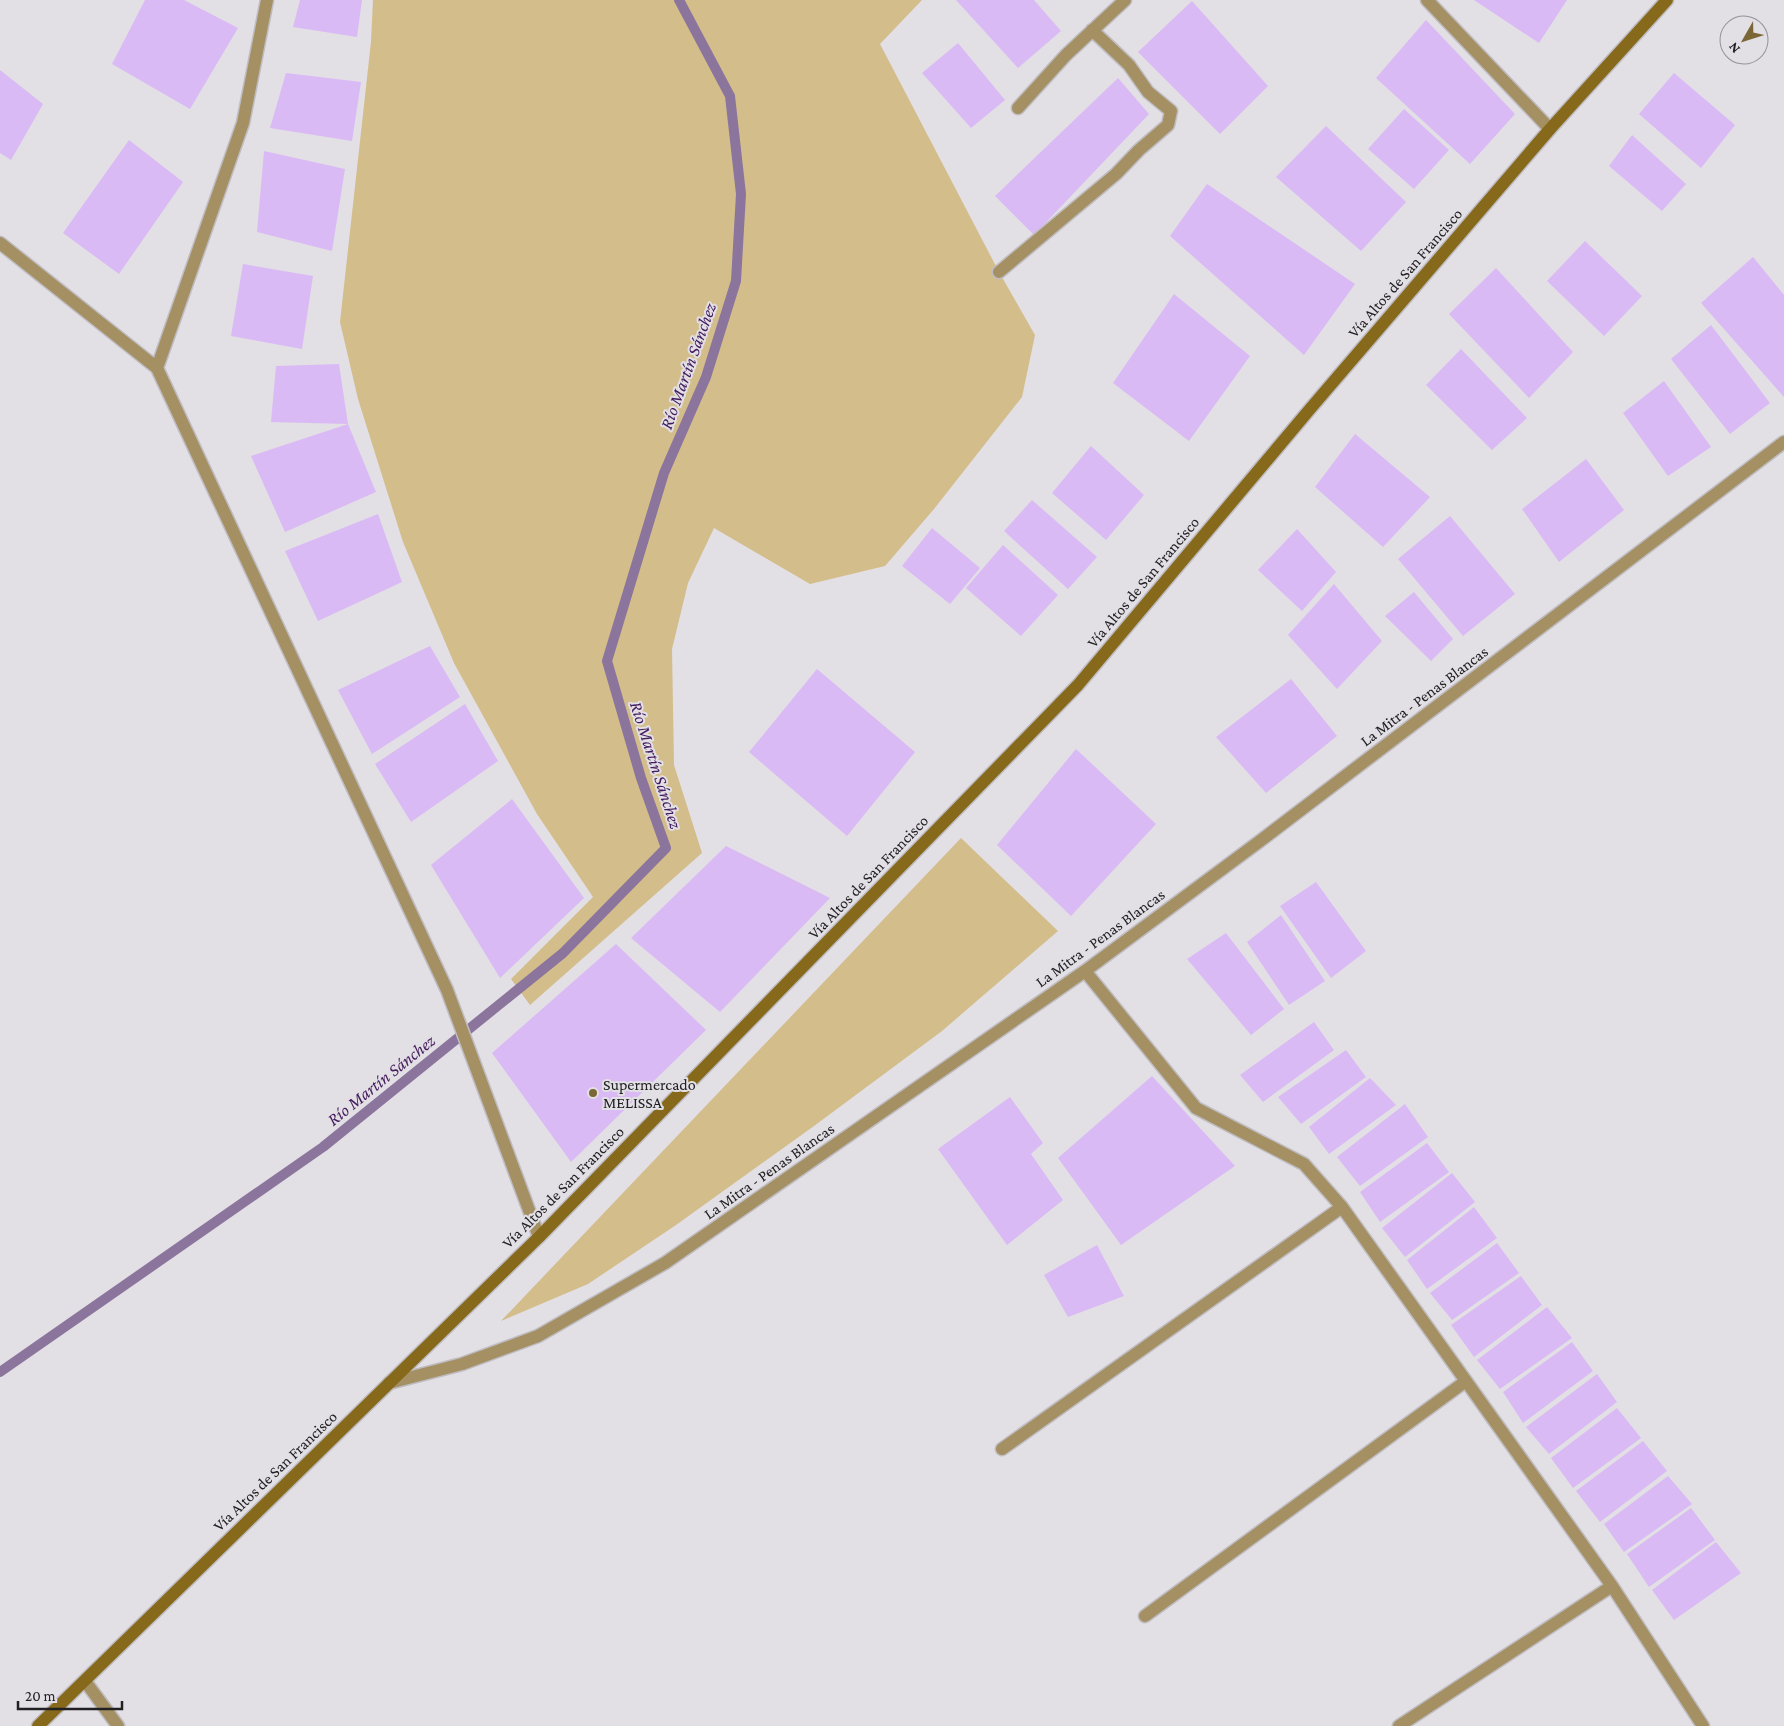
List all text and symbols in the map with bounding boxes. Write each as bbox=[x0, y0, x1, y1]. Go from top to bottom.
north arrow bbox=[1719, 15, 1769, 65]
text: N bbox=[1724, 39, 1743, 57]
street label: Vía Altos de San Francisco bbox=[1344, 205, 1466, 341]
water label: Río Martín Sánchez bbox=[656, 300, 720, 432]
street label: Vía Altos de San Francisco bbox=[1083, 513, 1203, 651]
street label: La Mitra - Penas Blancas bbox=[1357, 643, 1491, 749]
water label: Río Martín Sánchez bbox=[626, 699, 686, 831]
street label: Vía Altos de San Francisco bbox=[805, 812, 931, 942]
street label: La Mitra - Penas Blancas bbox=[1032, 886, 1168, 990]
water label: Río Martín Sánchez bbox=[323, 1030, 439, 1130]
place label: Supermercado MELISSA bbox=[603, 1076, 696, 1111]
marker: Supermercado MELISSA bbox=[587, 1087, 599, 1099]
street label: La Mitra - Penas Blancas bbox=[701, 1120, 837, 1222]
street label: Vía Altos de San Francisco bbox=[499, 1123, 627, 1251]
street label: Vía Altos de San Francisco bbox=[210, 1408, 340, 1534]
scale bar bbox=[18, 1678, 121, 1710]
text: 20 m bbox=[25, 1688, 56, 1704]

